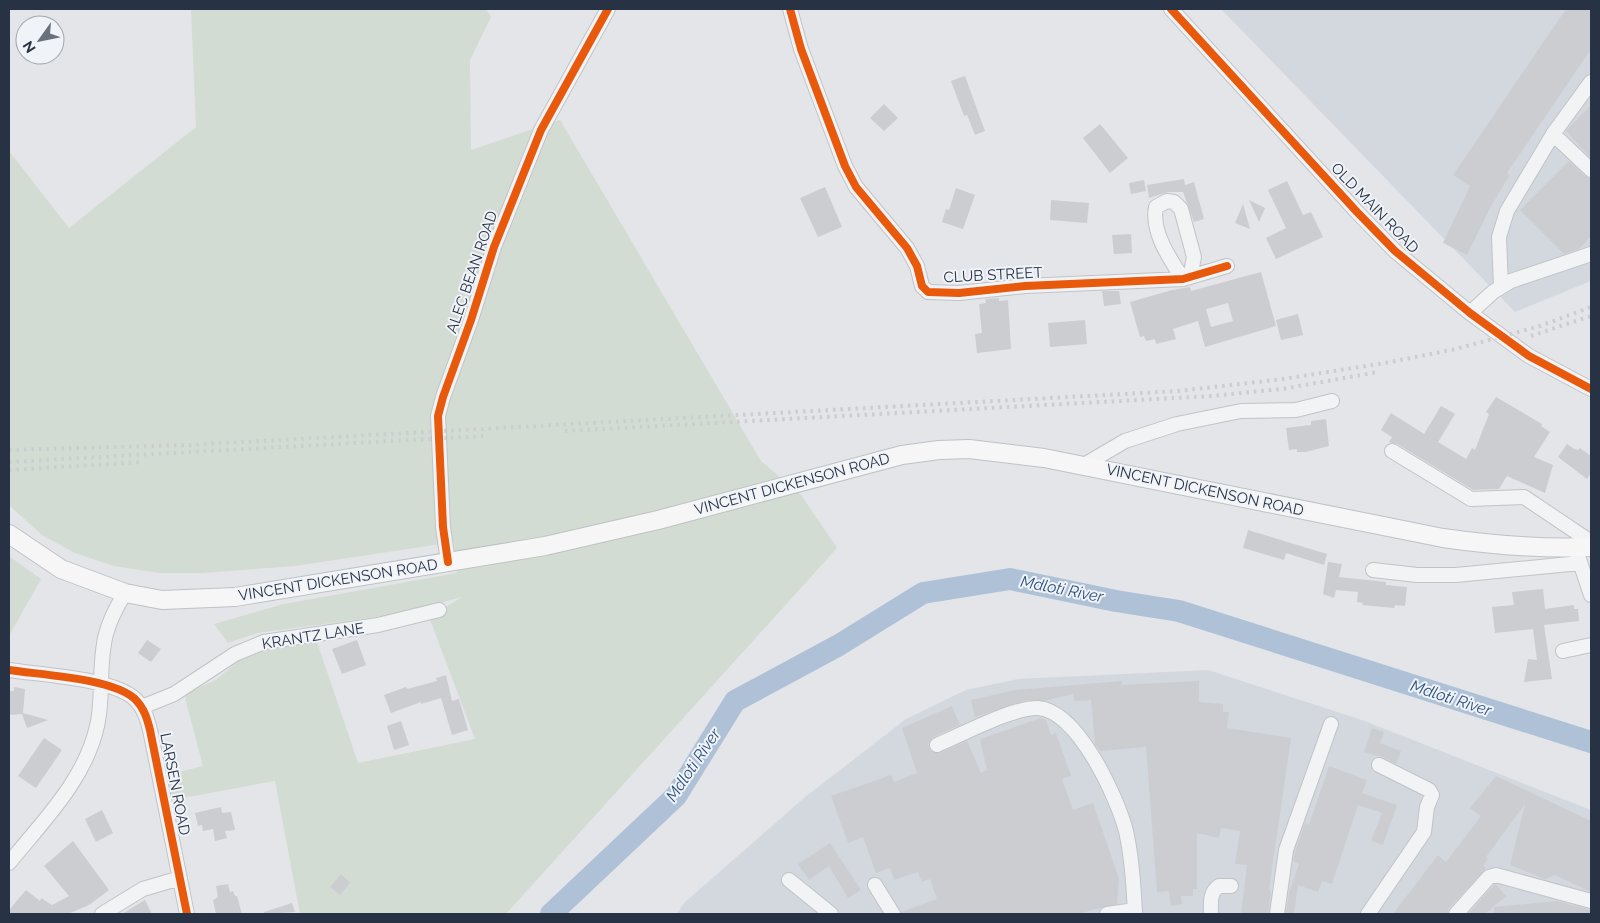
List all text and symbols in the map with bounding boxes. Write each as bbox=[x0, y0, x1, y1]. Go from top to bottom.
north arrow bbox=[15, 15, 65, 65]
text: N bbox=[19, 38, 39, 56]
street label: OLD MAIN ROAD bbox=[1327, 159, 1423, 257]
street label: ALEC BEAN ROAD bbox=[443, 208, 501, 336]
street label: CLUB STREET bbox=[943, 263, 1043, 287]
street label: VINCENT DICKENSON ROAD bbox=[692, 449, 892, 519]
street label: VINCENT DICKENSON ROAD bbox=[1105, 460, 1306, 520]
street label: VINCENT DICKENSON ROAD bbox=[237, 555, 439, 605]
water label: Mdloti River bbox=[1019, 572, 1105, 606]
street label: KRANTZ LANE bbox=[261, 619, 365, 653]
water label: Mdloti River bbox=[1408, 676, 1494, 720]
water label: Mdloti River bbox=[662, 725, 725, 805]
street label: LARSEN ROAD bbox=[156, 731, 194, 837]

